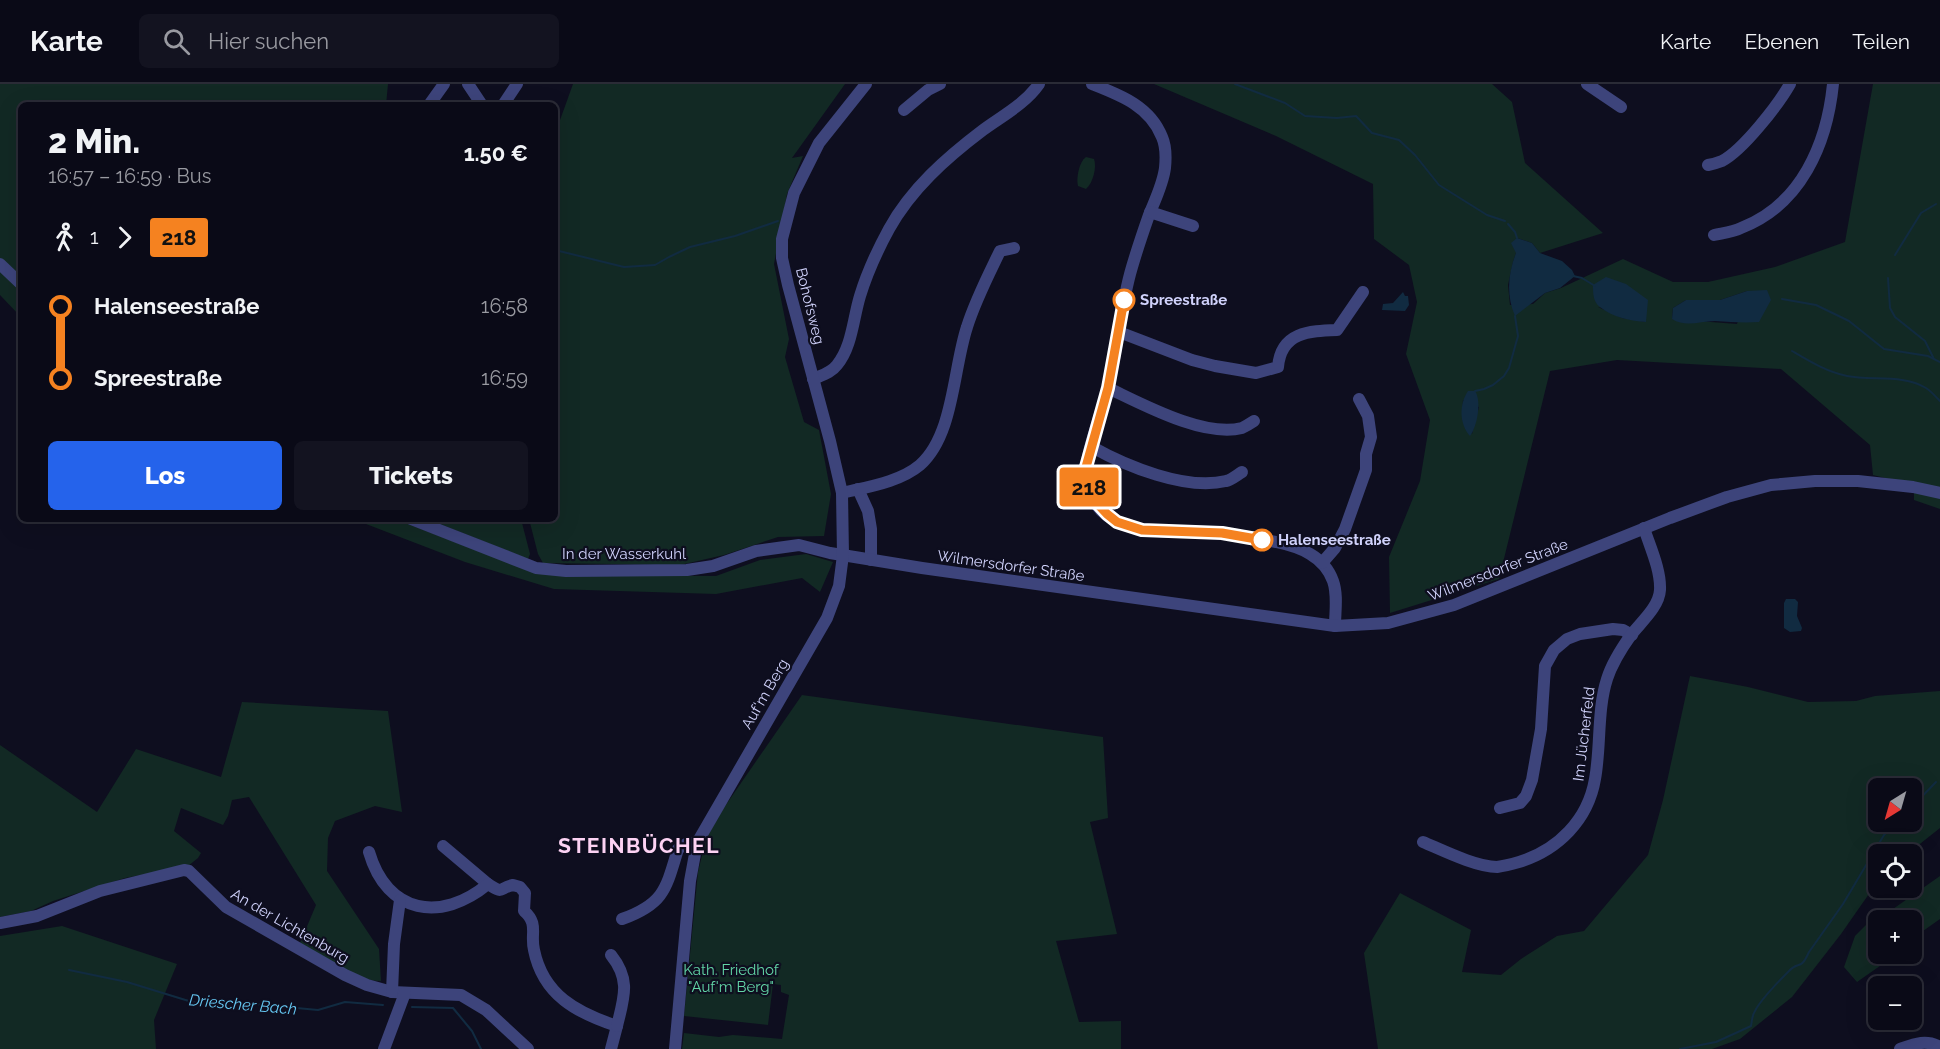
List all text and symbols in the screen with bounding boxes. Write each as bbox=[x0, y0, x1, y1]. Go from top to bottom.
search box bbox=[139, 14, 559, 68]
text: Karte bbox=[30, 25, 103, 58]
icon: search bbox=[160, 25, 193, 58]
text: Hier suchen bbox=[208, 28, 329, 54]
text: Karte bbox=[1660, 29, 1711, 54]
text: Ebenen bbox=[1744, 29, 1819, 54]
text: Teilen bbox=[1852, 29, 1910, 54]
text: 2 Min. bbox=[48, 122, 140, 161]
text: 1.50 € bbox=[464, 140, 528, 166]
text: 16:57 – 16:59 · Bus bbox=[48, 164, 211, 188]
icon: walk bbox=[48, 221, 81, 254]
icon: forward bbox=[108, 221, 141, 254]
text: 1 bbox=[90, 225, 99, 249]
text: 218 bbox=[162, 225, 196, 250]
street label: Bohofsweg bbox=[792, 266, 828, 346]
marker: Spreestraße bbox=[1113, 289, 1135, 311]
place label: Spreestraße bbox=[1140, 291, 1227, 309]
text: Halenseestraße bbox=[94, 293, 259, 319]
text: 16:58 bbox=[481, 294, 528, 318]
text: Spreestraße bbox=[94, 365, 222, 391]
text: 16:59 bbox=[481, 366, 528, 390]
button: Los bbox=[48, 441, 282, 510]
button: Tickets bbox=[294, 441, 528, 510]
line badge: 218 bbox=[1054, 468, 1124, 506]
text: 218 bbox=[1072, 475, 1106, 500]
marker: Halenseestraße bbox=[1251, 529, 1273, 551]
place label: Halenseestraße bbox=[1278, 531, 1391, 549]
street label: Wilmersdorfer Straße bbox=[1426, 535, 1571, 605]
street label: In der Wasserkuhl bbox=[562, 545, 687, 563]
street label: Wilmersdorfer Straße bbox=[936, 547, 1086, 585]
street label: Auf'm Berg bbox=[738, 656, 792, 732]
street label: Im Jücherfeld bbox=[1569, 686, 1599, 782]
north arrow bbox=[1868, 778, 1922, 832]
map controls bbox=[1868, 778, 1922, 1030]
district label: STEINBÜCHEL bbox=[558, 833, 720, 858]
button: locate bbox=[1868, 844, 1922, 898]
street label: An der Lichtenburg bbox=[228, 885, 352, 967]
button: + bbox=[1868, 910, 1922, 964]
park label: Kath. Friedhof "Auf'm Berg" bbox=[683, 961, 780, 996]
button: − bbox=[1868, 976, 1922, 1030]
water label: Driescher Bach bbox=[188, 990, 298, 1019]

